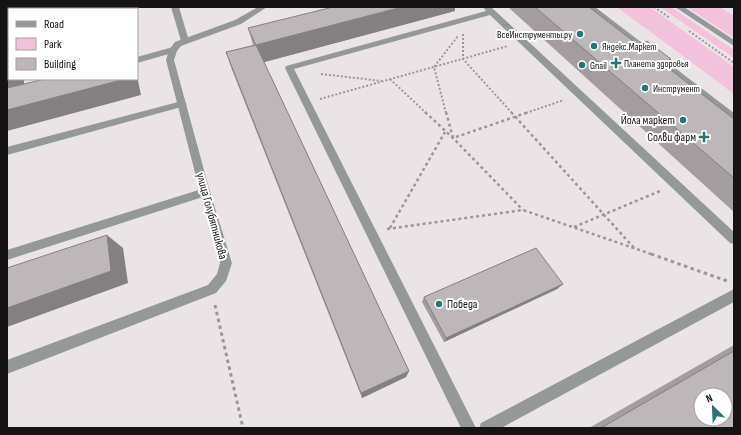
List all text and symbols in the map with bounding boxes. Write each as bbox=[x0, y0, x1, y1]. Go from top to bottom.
legend bbox=[8, 8, 138, 80]
text: Road bbox=[44, 17, 64, 32]
place label: ВсеИнструменты.ру bbox=[497, 29, 572, 41]
marker: ВсеИнструменты.ру bbox=[575, 29, 585, 39]
text: Park bbox=[44, 37, 62, 52]
marker: Яндекс.Маркет bbox=[589, 41, 599, 51]
place label: Яндекс.Маркет bbox=[602, 41, 657, 53]
text: Building bbox=[44, 57, 76, 72]
marker: Планета здоровья bbox=[611, 58, 621, 68]
place label: Планета здоровья bbox=[624, 58, 689, 70]
marker: Gnail bbox=[577, 60, 587, 70]
place label: Gnail bbox=[590, 60, 607, 72]
marker: Инструмент bbox=[640, 83, 650, 93]
place label: Инструмент bbox=[653, 83, 700, 95]
place label: Йола маркет bbox=[621, 113, 675, 128]
marker: Йола маркет bbox=[678, 115, 688, 125]
place label: Солви фарм bbox=[647, 130, 696, 145]
marker: Солви фарм bbox=[699, 132, 709, 142]
street label: улица Голубятникова bbox=[193, 171, 230, 261]
place label: Победа bbox=[447, 297, 478, 312]
marker: Победа bbox=[434, 299, 444, 309]
north arrow bbox=[693, 387, 733, 427]
text: N bbox=[704, 391, 715, 405]

